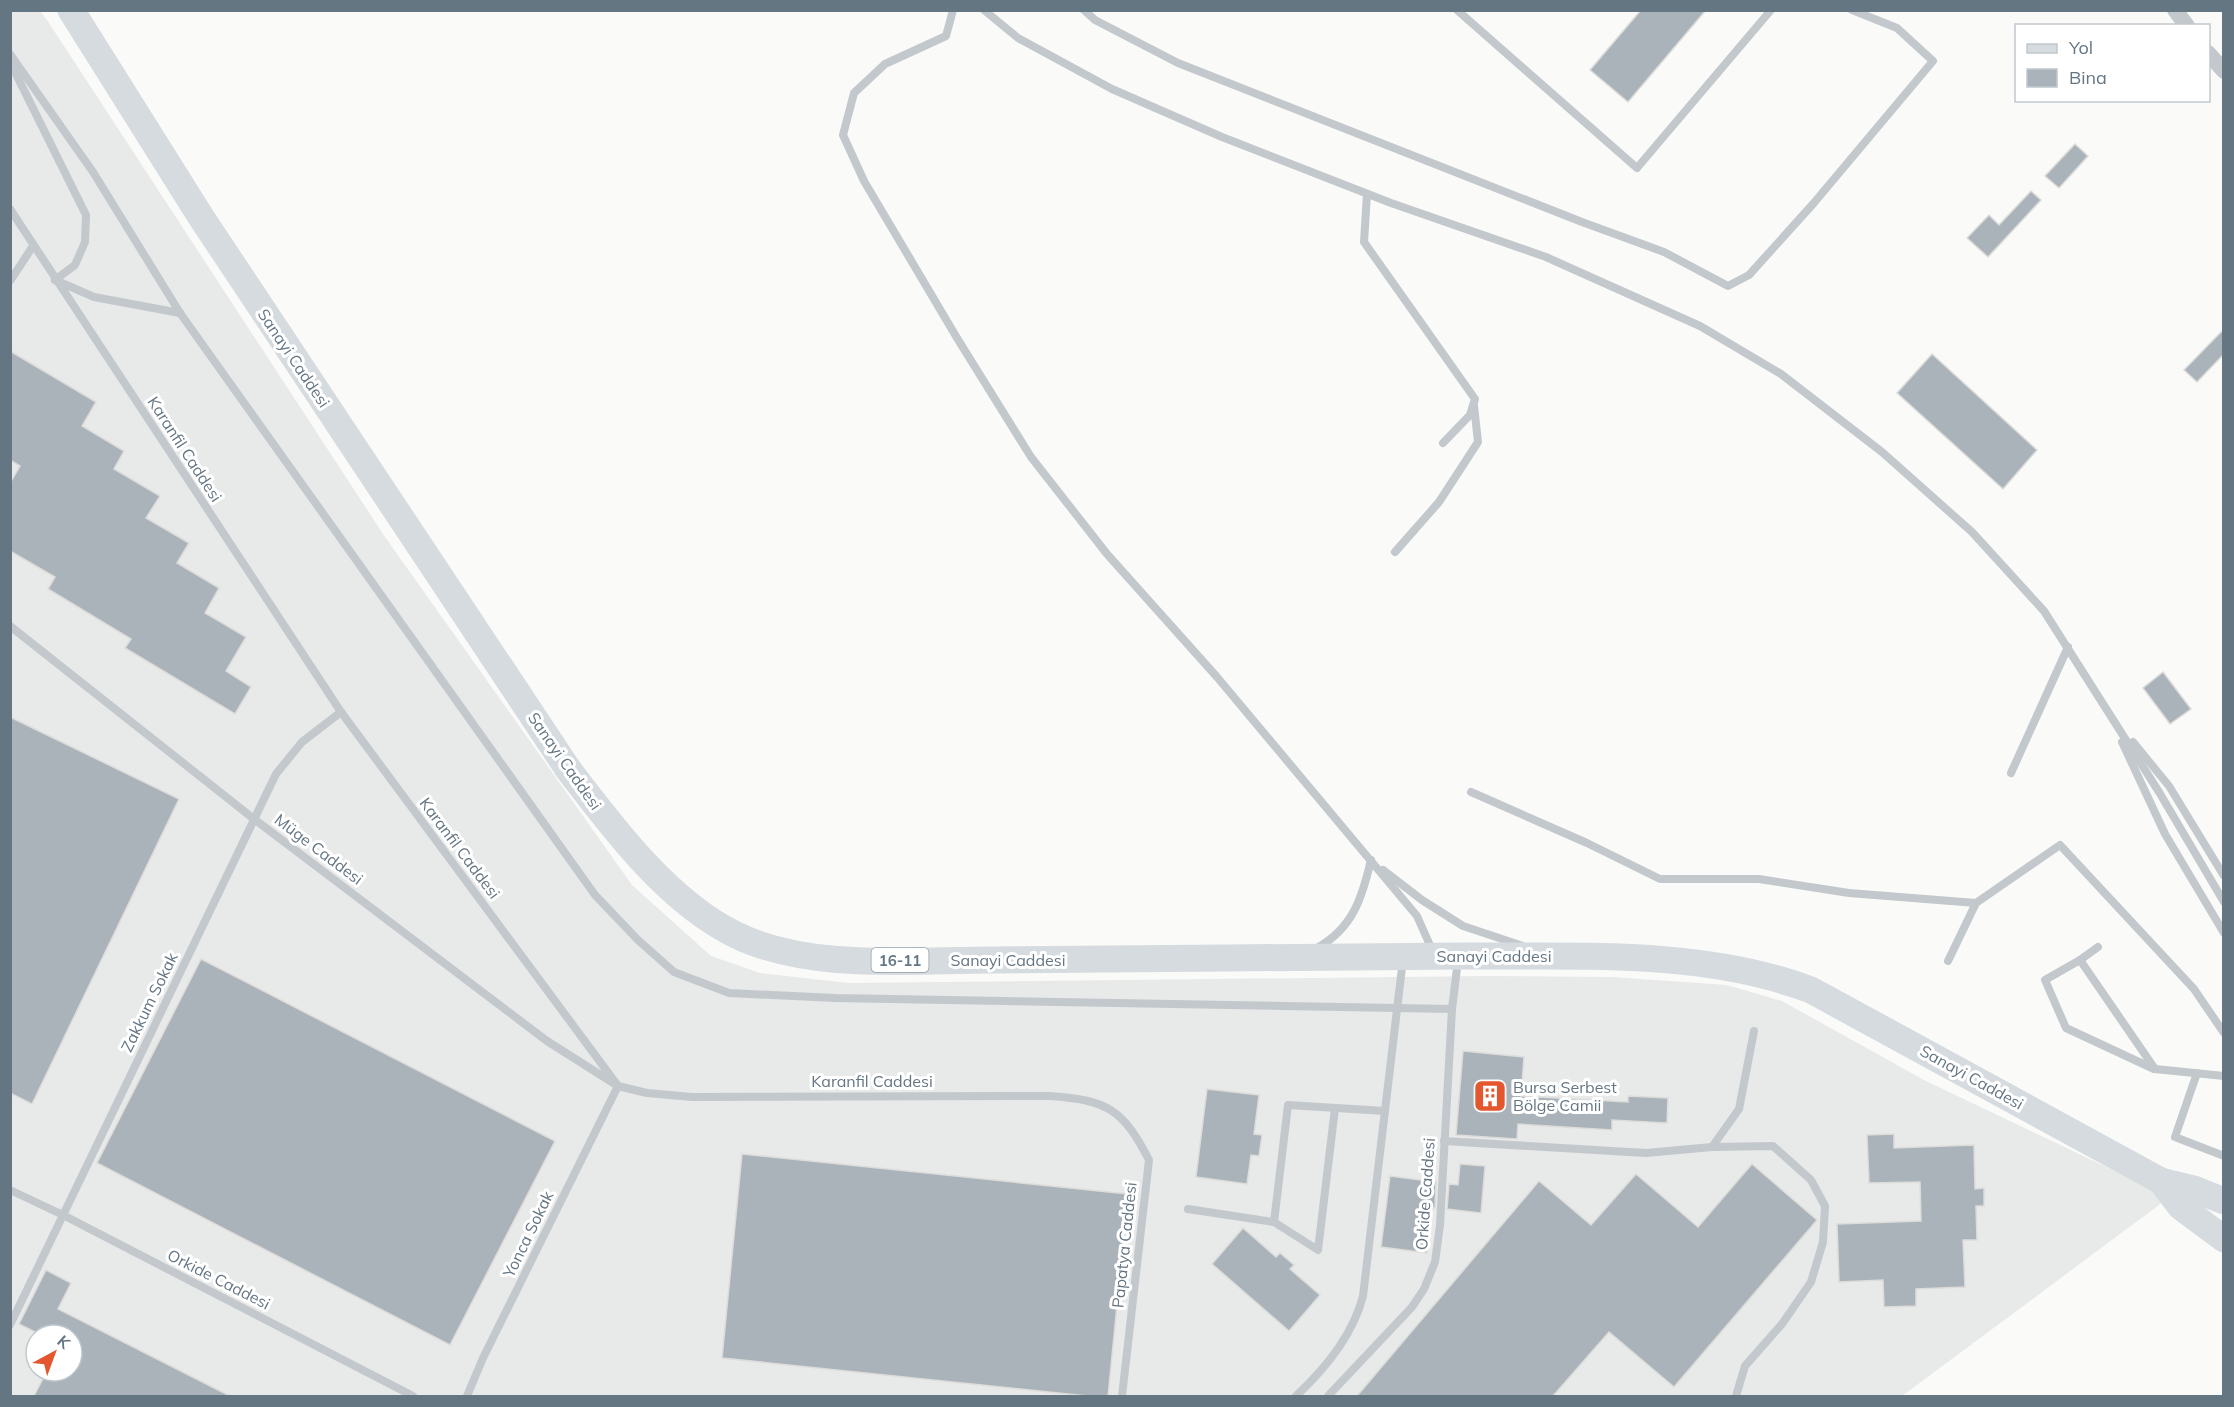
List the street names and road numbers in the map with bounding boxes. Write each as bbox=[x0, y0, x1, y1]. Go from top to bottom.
street label: Sanayi Caddesi bbox=[254, 305, 334, 411]
street label: Karanfil Caddesi bbox=[144, 393, 226, 505]
street label: Sanayi Caddesi bbox=[524, 708, 606, 814]
street label: Karanfil Caddesi bbox=[415, 793, 505, 903]
street label: Müge Caddesi bbox=[271, 809, 367, 889]
street label: Sanayi Caddesi bbox=[1437, 946, 1551, 966]
street label: Zakkum Sokak bbox=[116, 948, 182, 1055]
road number: 16-11 bbox=[872, 948, 928, 972]
street label: Sanayi Caddesi bbox=[951, 950, 1065, 970]
street label: Sanayi Caddesi bbox=[1917, 1040, 2027, 1114]
street label: Karanfil Caddesi bbox=[811, 1071, 933, 1091]
street label: Orkide Caddesi bbox=[1411, 1137, 1439, 1251]
street label: Papatya Caddesi bbox=[1107, 1181, 1141, 1309]
street label: Yonca Sokak bbox=[498, 1187, 558, 1281]
street label: Orkide Caddesi bbox=[164, 1245, 274, 1313]

